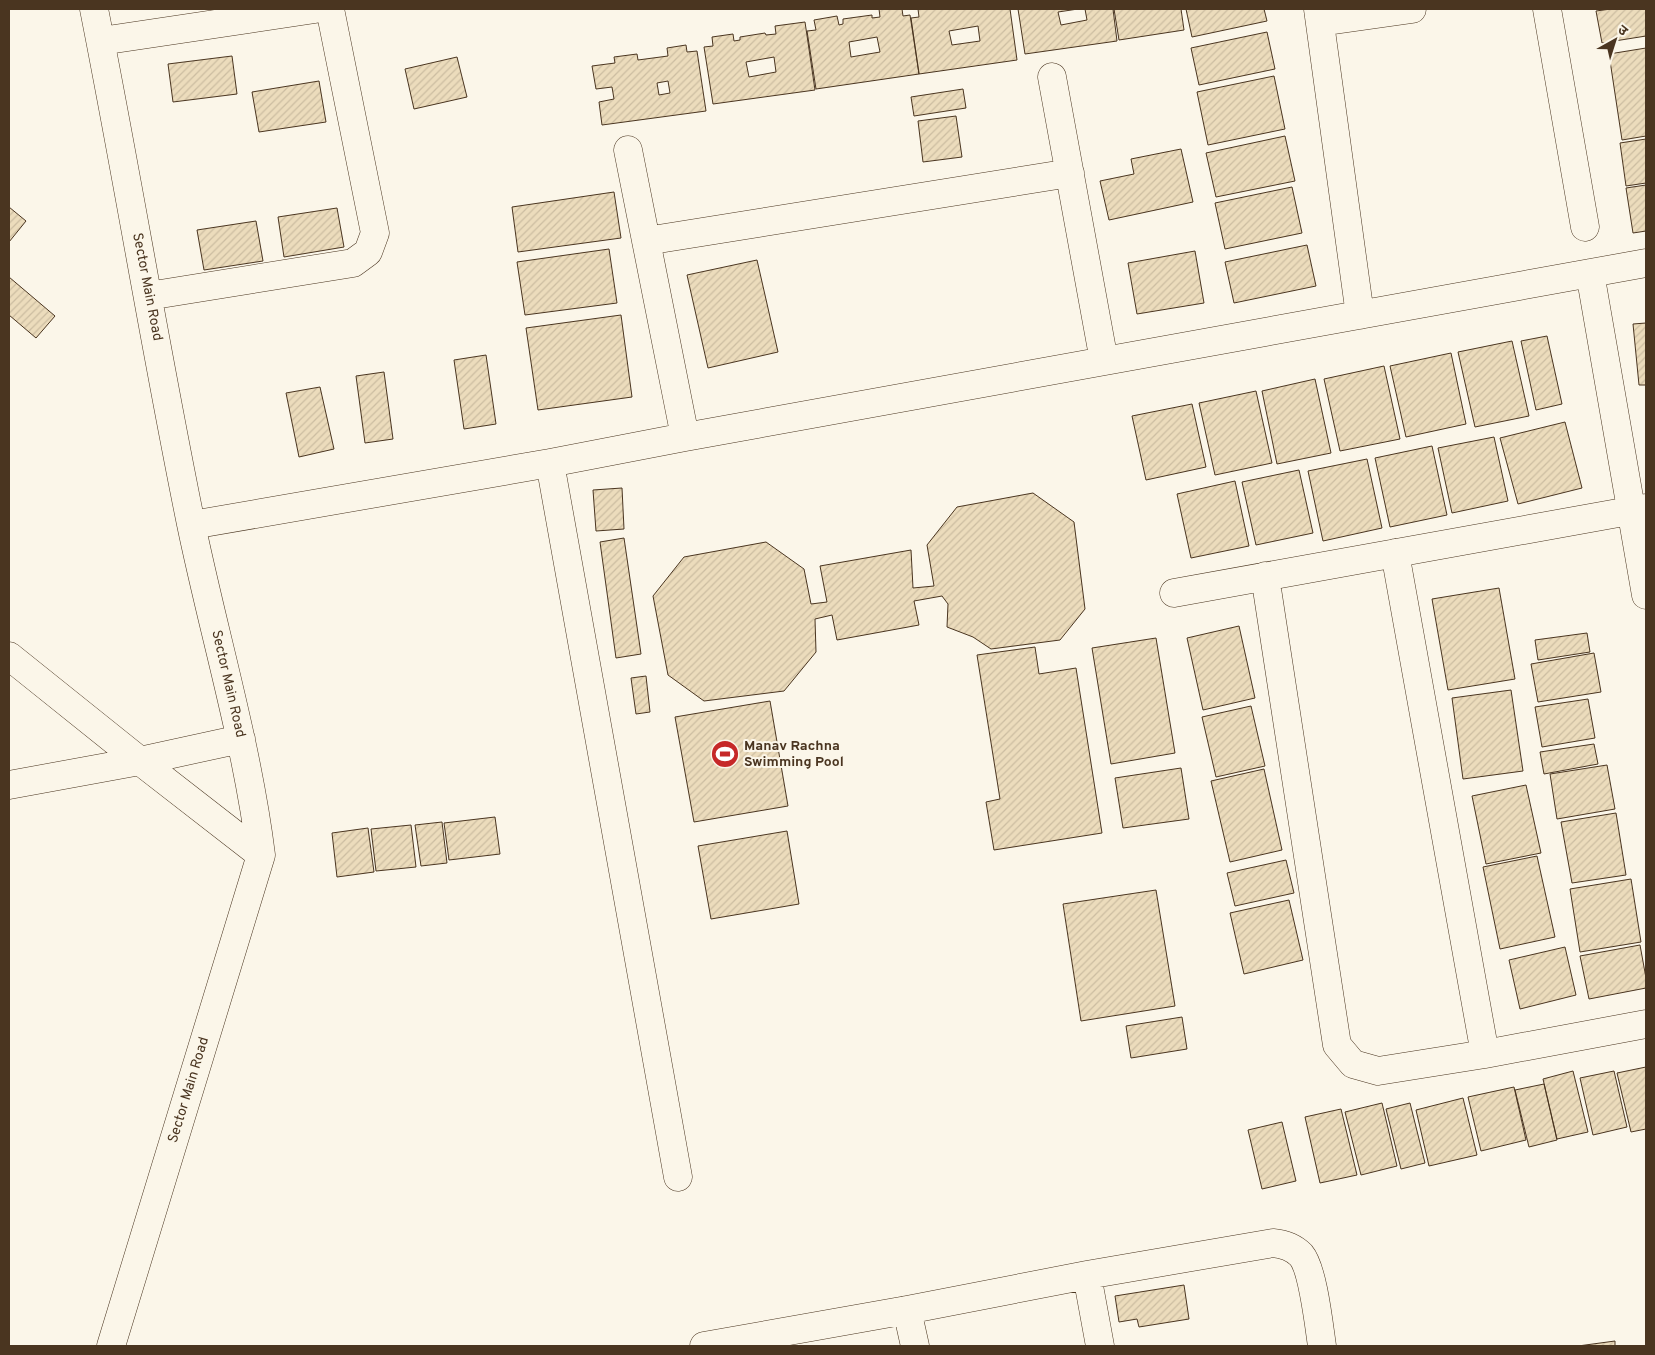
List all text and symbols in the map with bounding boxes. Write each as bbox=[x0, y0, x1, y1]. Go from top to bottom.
north arrow bbox=[1590, 15, 1640, 65]
text: उ bbox=[1614, 22, 1631, 41]
street label: Sector Main Road bbox=[128, 232, 166, 342]
street label: Sector Main Road bbox=[207, 629, 249, 739]
place label: Manav Rachna Swimming Pool bbox=[744, 738, 844, 771]
sports icon: Manav Rachna Swimming Pool bbox=[710, 739, 740, 769]
street label: Sector Main Road bbox=[165, 1035, 213, 1145]

